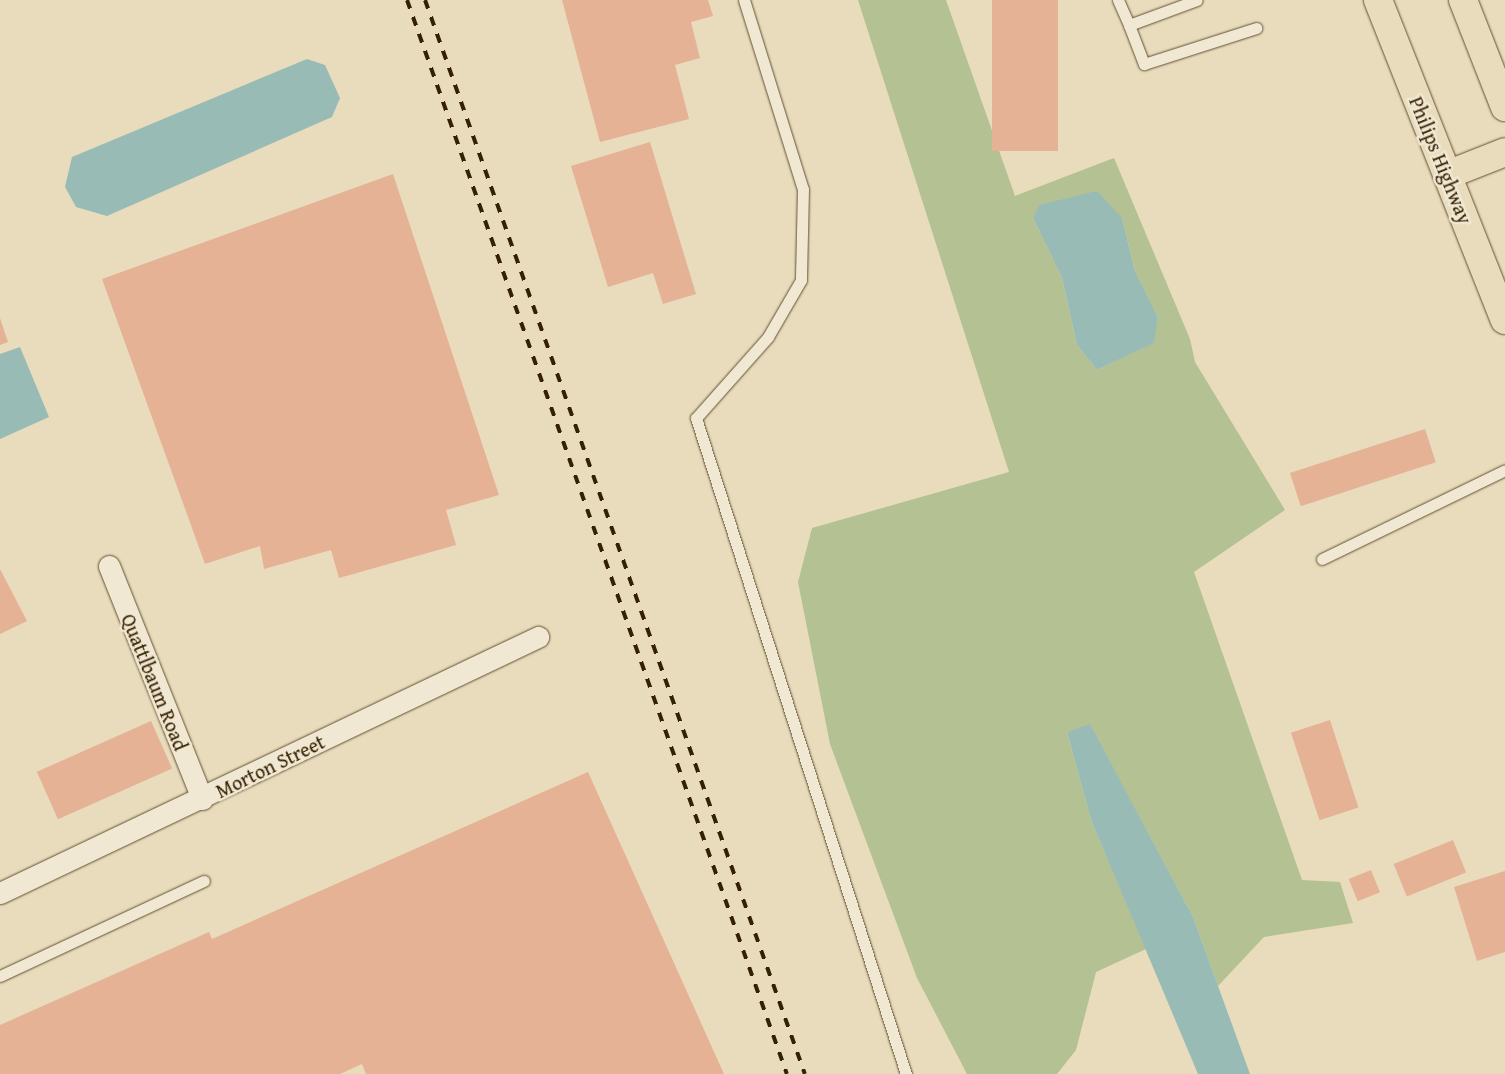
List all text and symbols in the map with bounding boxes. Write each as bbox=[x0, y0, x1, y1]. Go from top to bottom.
street label: Philips Highway bbox=[1405, 93, 1477, 227]
street label: Quattlbaum Road bbox=[117, 610, 193, 754]
street label: Morton Street bbox=[212, 729, 328, 803]

